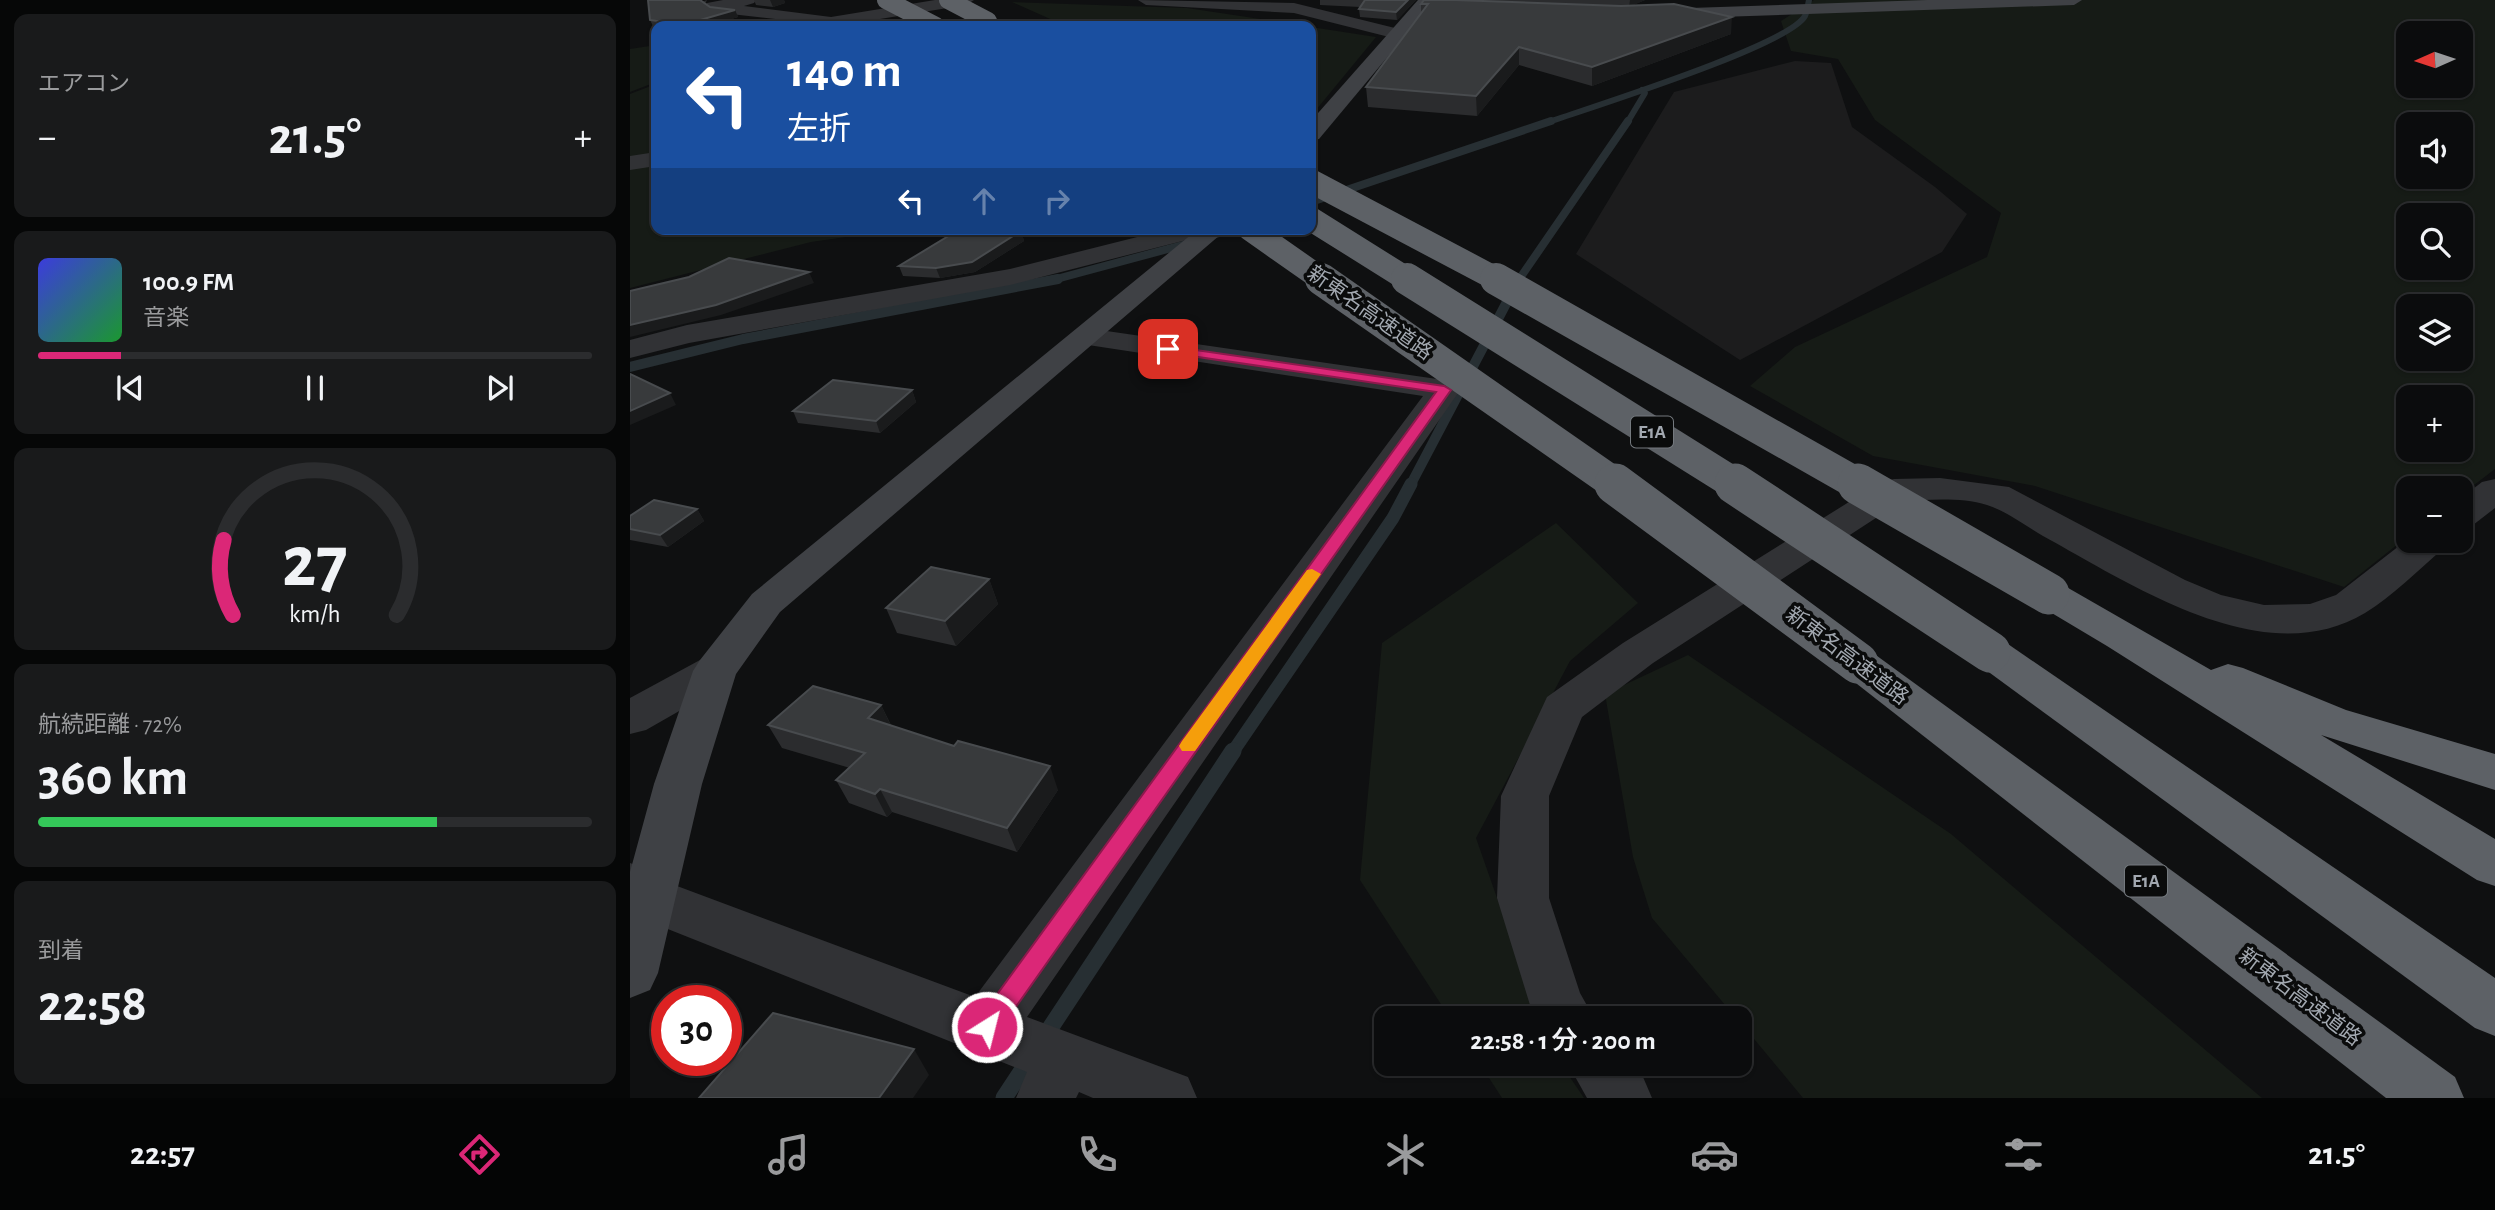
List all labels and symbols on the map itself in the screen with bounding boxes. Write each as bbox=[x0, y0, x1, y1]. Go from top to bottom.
north arrow bbox=[2396, 21, 2473, 98]
street label: 新東名高速道路 bbox=[1304, 261, 1437, 364]
pin bbox=[1138, 319, 1198, 379]
road number: E1A bbox=[1631, 416, 1673, 448]
street label: 新東名高速道路 bbox=[1782, 603, 1913, 709]
road number: E1A bbox=[2125, 866, 2167, 897]
street label: 新東名高速道路 bbox=[2235, 944, 2366, 1050]
speed limit sign: 30 bbox=[651, 985, 742, 1076]
position arrow bbox=[950, 990, 1024, 1064]

